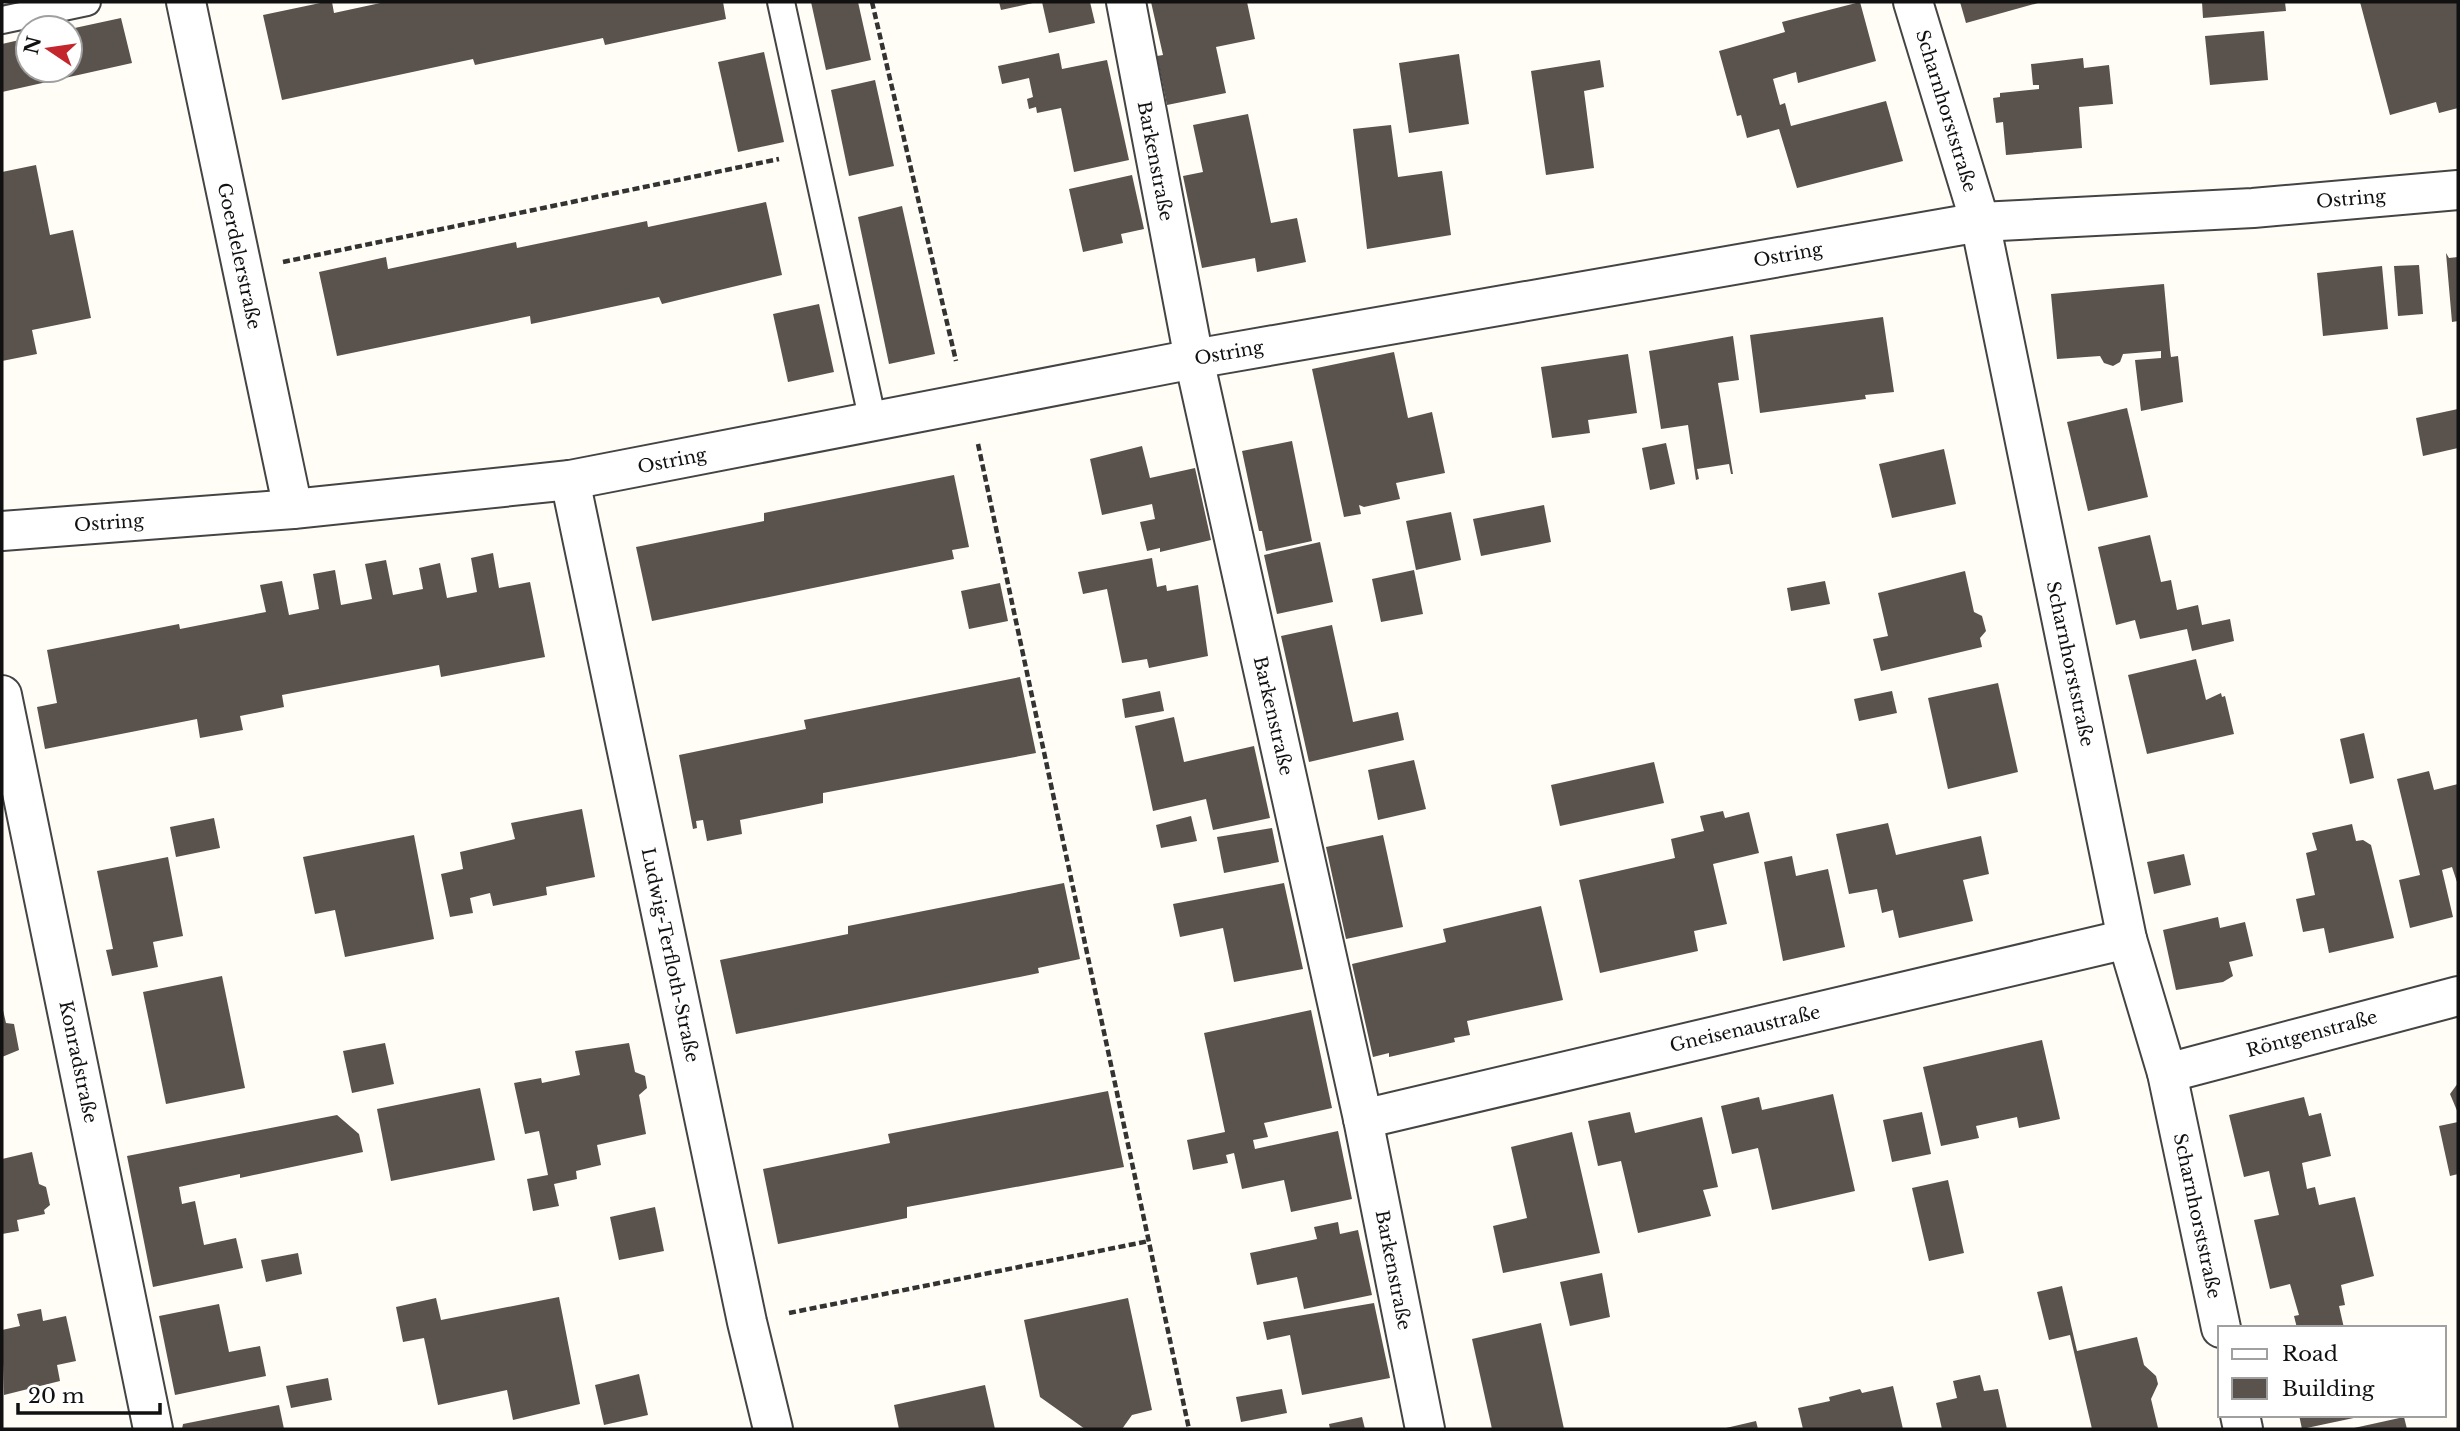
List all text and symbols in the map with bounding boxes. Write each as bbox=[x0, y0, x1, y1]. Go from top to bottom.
north arrow bbox=[14, 14, 84, 84]
street label: Scharnhorststraße bbox=[1911, 27, 1981, 195]
text: N bbox=[20, 34, 46, 57]
street label: Barkenstraße bbox=[1133, 99, 1177, 223]
street label: Goerdelerstraße bbox=[213, 181, 265, 331]
street label: Ostring bbox=[2315, 185, 2387, 213]
street label: Ostring bbox=[1752, 238, 1824, 272]
street label: Ostring bbox=[1193, 336, 1265, 370]
street label: Ostring bbox=[636, 444, 709, 478]
street label: Ostring bbox=[73, 510, 145, 536]
street label: Scharnhorststraße bbox=[2042, 579, 2098, 749]
street label: Barkenstraße bbox=[1249, 654, 1297, 778]
street label: Ludwig-Terfloth-Straße bbox=[636, 846, 704, 1064]
street label: Konradstraße bbox=[54, 999, 102, 1125]
street label: Gneisenaustraße bbox=[1668, 1001, 1822, 1057]
street label: Röntgenstraße bbox=[2244, 1006, 2380, 1062]
street label: Scharnhorststraße bbox=[2169, 1131, 2225, 1301]
street label: Barkenstraße bbox=[1371, 1208, 1415, 1332]
legend bbox=[2218, 1326, 2446, 1417]
text: Road bbox=[2282, 1341, 2338, 1367]
scale bar bbox=[18, 1372, 159, 1416]
text: Building bbox=[2282, 1376, 2375, 1402]
text: 20 m bbox=[28, 1383, 85, 1409]

